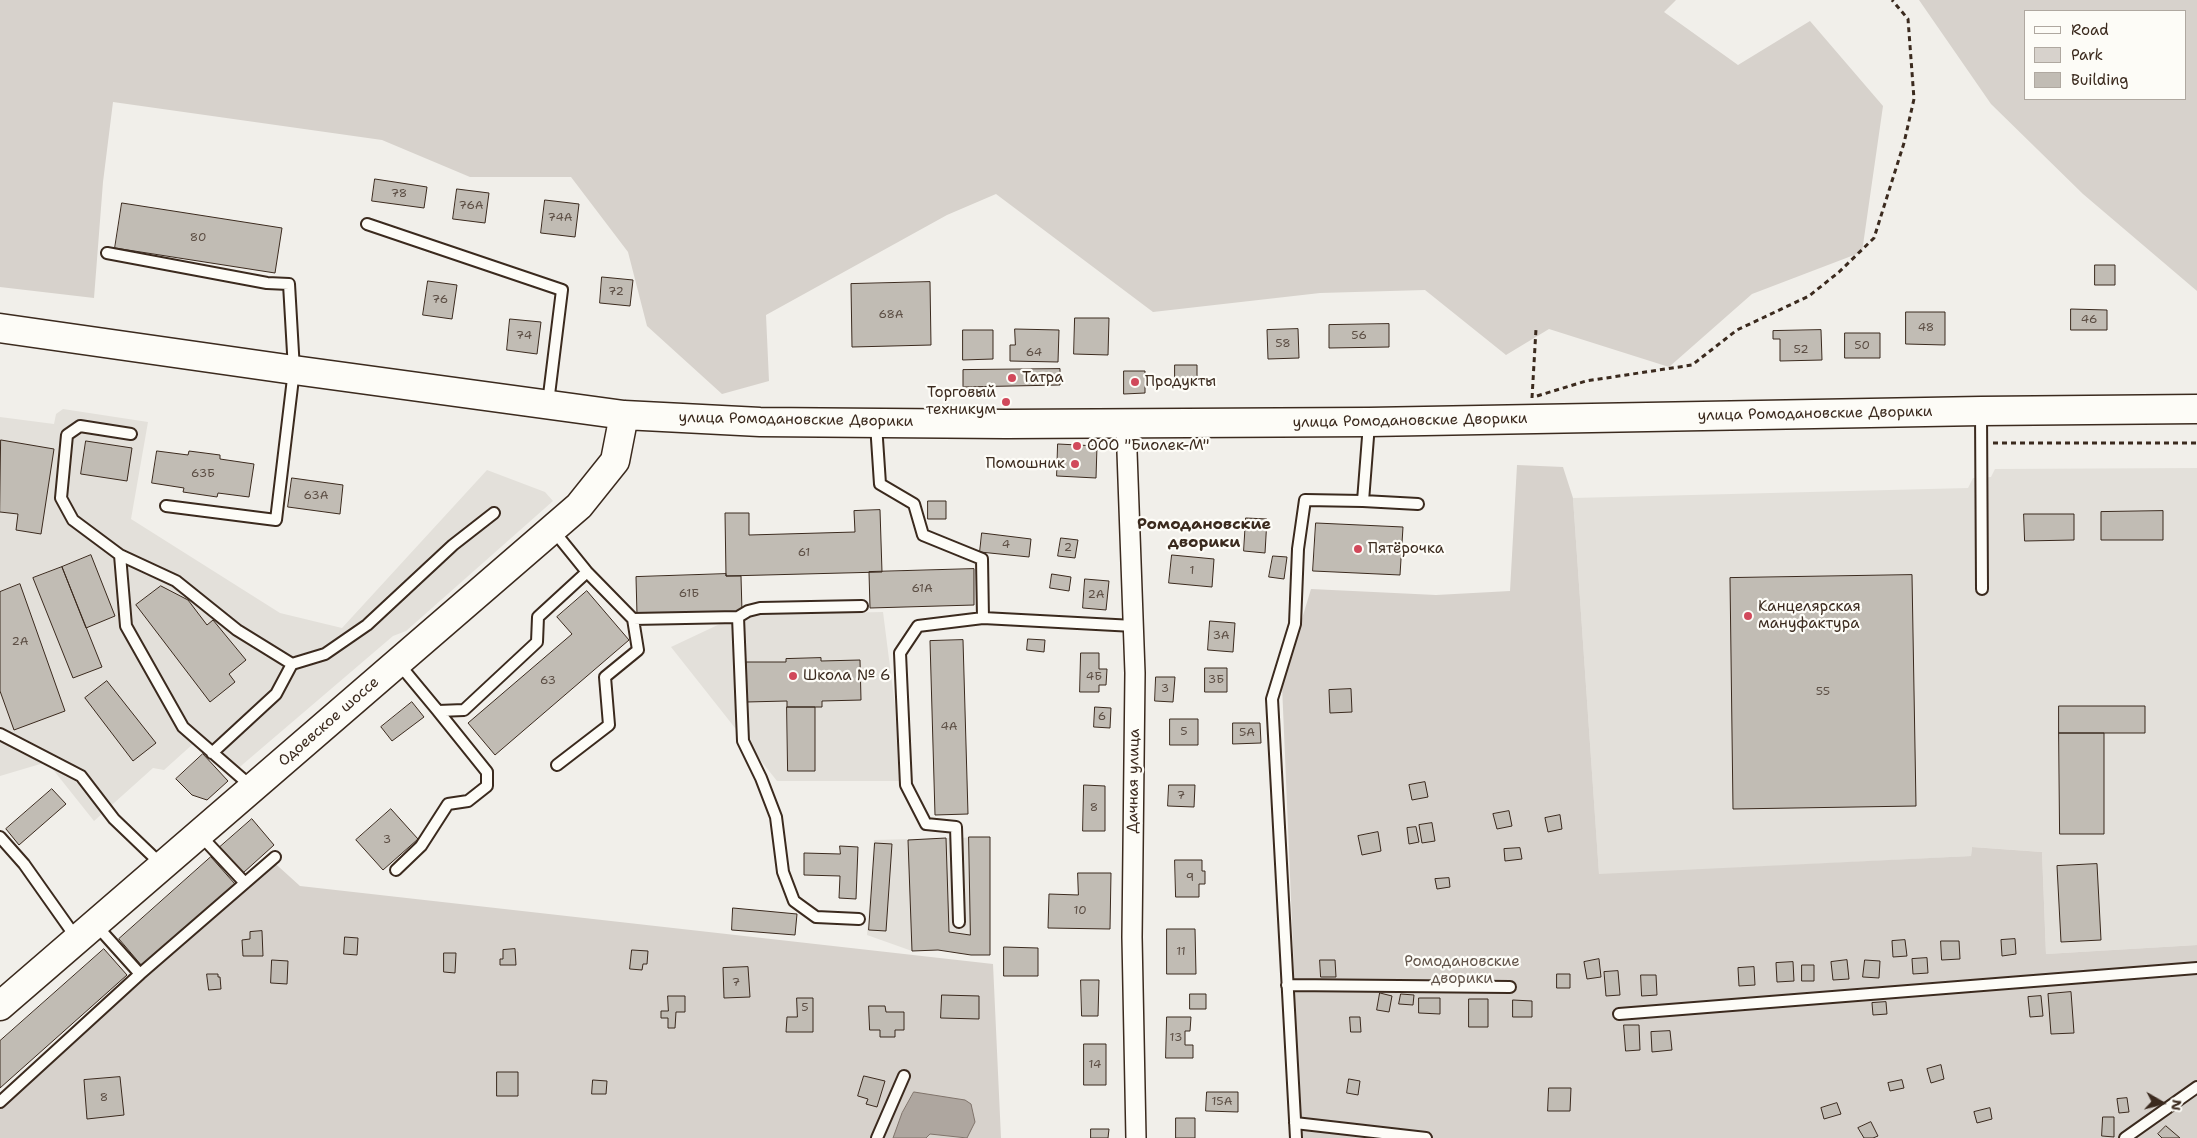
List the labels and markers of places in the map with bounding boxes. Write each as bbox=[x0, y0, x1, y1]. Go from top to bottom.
place label: Татра bbox=[1022, 369, 1064, 387]
marker: Татра bbox=[1006, 372, 1018, 384]
place label: Продукты bbox=[1145, 373, 1216, 391]
marker: Продукты bbox=[1129, 376, 1141, 388]
place label: Торговый техникум bbox=[926, 384, 996, 419]
marker: Торговый техникум bbox=[1000, 396, 1012, 408]
place label: ООО "Биолек-М" bbox=[1087, 437, 1209, 455]
marker: ООО "Биолек-М" bbox=[1071, 440, 1083, 452]
place label: Помошник bbox=[986, 455, 1065, 473]
marker: Помошник bbox=[1069, 458, 1081, 470]
place label: Пятёрочка bbox=[1368, 540, 1444, 558]
marker: Пятёрочка bbox=[1352, 543, 1364, 555]
place label: Канцелярская мануфактура bbox=[1758, 598, 1861, 633]
marker: Канцелярская мануфактура bbox=[1742, 610, 1754, 622]
place label: Школа № 6 bbox=[803, 667, 890, 685]
marker: Школа № 6 bbox=[787, 670, 799, 682]

